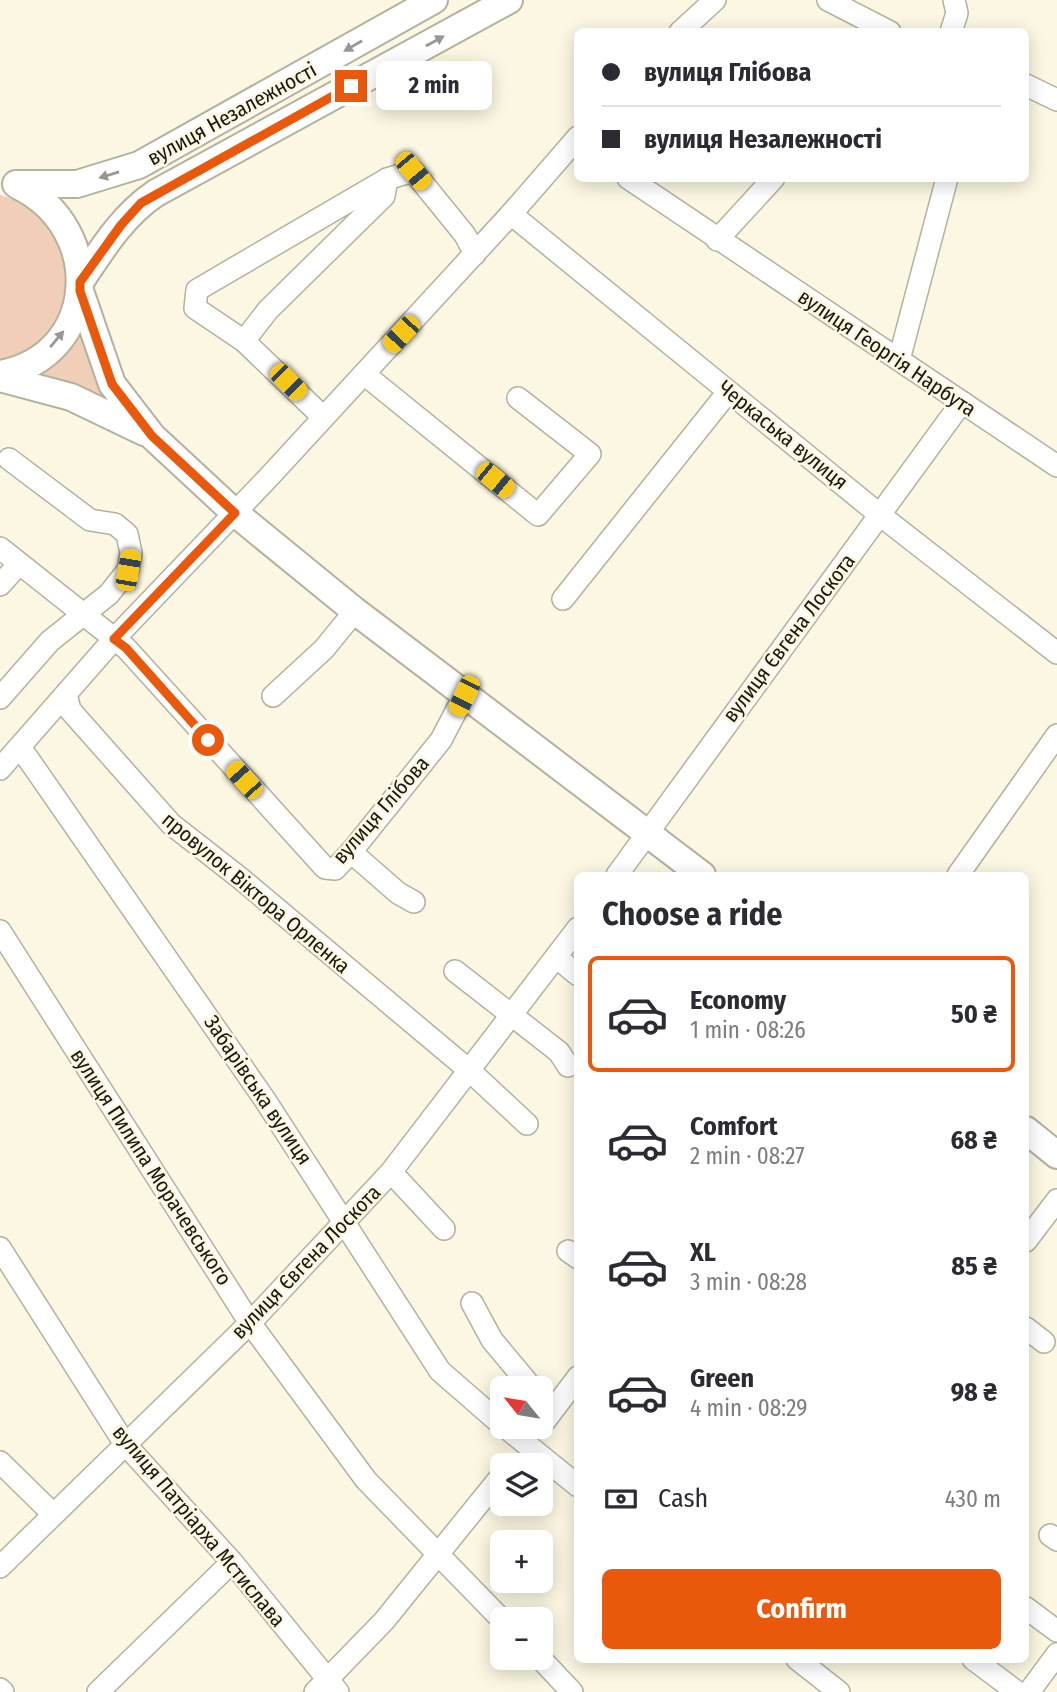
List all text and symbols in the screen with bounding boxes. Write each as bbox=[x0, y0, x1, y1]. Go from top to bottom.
one-way arrow bbox=[425, 35, 444, 47]
one-way arrow bbox=[344, 40, 363, 52]
street label: вулиця Незалежності bbox=[143, 57, 321, 171]
text: вулиця Глібова bbox=[644, 57, 811, 88]
callout: 2 min bbox=[376, 62, 491, 110]
route end bbox=[335, 70, 367, 102]
text: 2 min bbox=[409, 71, 460, 99]
text: вулиця Незалежності bbox=[644, 124, 882, 155]
car bbox=[392, 148, 435, 194]
one-way arrow bbox=[98, 171, 119, 181]
street label: вулиця Георгія Нарбута bbox=[793, 284, 981, 422]
car bbox=[379, 311, 424, 357]
one-way arrow bbox=[49, 331, 64, 348]
car bbox=[266, 360, 311, 404]
street label: Черкаська вулиця bbox=[713, 375, 853, 495]
car bbox=[473, 459, 518, 501]
car bbox=[115, 547, 142, 593]
street label: вулиця Євгена Лоскота bbox=[717, 549, 861, 727]
car bbox=[446, 673, 483, 719]
route start bbox=[192, 724, 224, 756]
street label: вулиця Глібова bbox=[327, 751, 435, 869]
car bbox=[223, 757, 266, 803]
street label: провулок Віктора Орленка bbox=[157, 807, 355, 979]
text: Choose a ride bbox=[602, 895, 783, 933]
icon: car bbox=[606, 983, 669, 1046]
text: Economy bbox=[690, 985, 786, 1016]
text: 50 ₴ bbox=[951, 999, 997, 1030]
street label: Забарівська вулиця bbox=[198, 1010, 318, 1170]
text: 1 min · 08:26 bbox=[690, 1016, 806, 1044]
street label: вулиця Пилипа Морачевського bbox=[65, 1044, 237, 1290]
icon: car bbox=[606, 1109, 669, 1172]
text: Comfort bbox=[690, 1111, 778, 1142]
text: 68 ₴ bbox=[951, 1125, 997, 1156]
text: 2 min · 08:27 bbox=[690, 1142, 805, 1170]
street label: вулиця Євгена Лоскота bbox=[226, 1180, 386, 1344]
icon: car bbox=[606, 1235, 669, 1298]
text: XL bbox=[690, 1237, 716, 1268]
text: 85 ₴ bbox=[951, 1251, 997, 1282]
text: 3 min · 08:28 bbox=[690, 1268, 807, 1296]
icon: car bbox=[606, 1361, 669, 1424]
text: Green bbox=[690, 1363, 754, 1394]
north arrow bbox=[490, 1376, 553, 1438]
map controls bbox=[490, 1376, 553, 1670]
text: 98 ₴ bbox=[951, 1377, 997, 1408]
text: 4 min · 08:29 bbox=[690, 1394, 807, 1422]
street label: вулиця Патріарха Мстислава bbox=[107, 1420, 291, 1632]
button: layers bbox=[490, 1453, 553, 1516]
icon: cash bbox=[602, 1480, 640, 1518]
text: Cash bbox=[658, 1483, 708, 1514]
text: 430 m bbox=[945, 1485, 1001, 1513]
button: + bbox=[490, 1530, 553, 1593]
button: Confirm bbox=[602, 1569, 1001, 1649]
button: − bbox=[490, 1607, 553, 1670]

